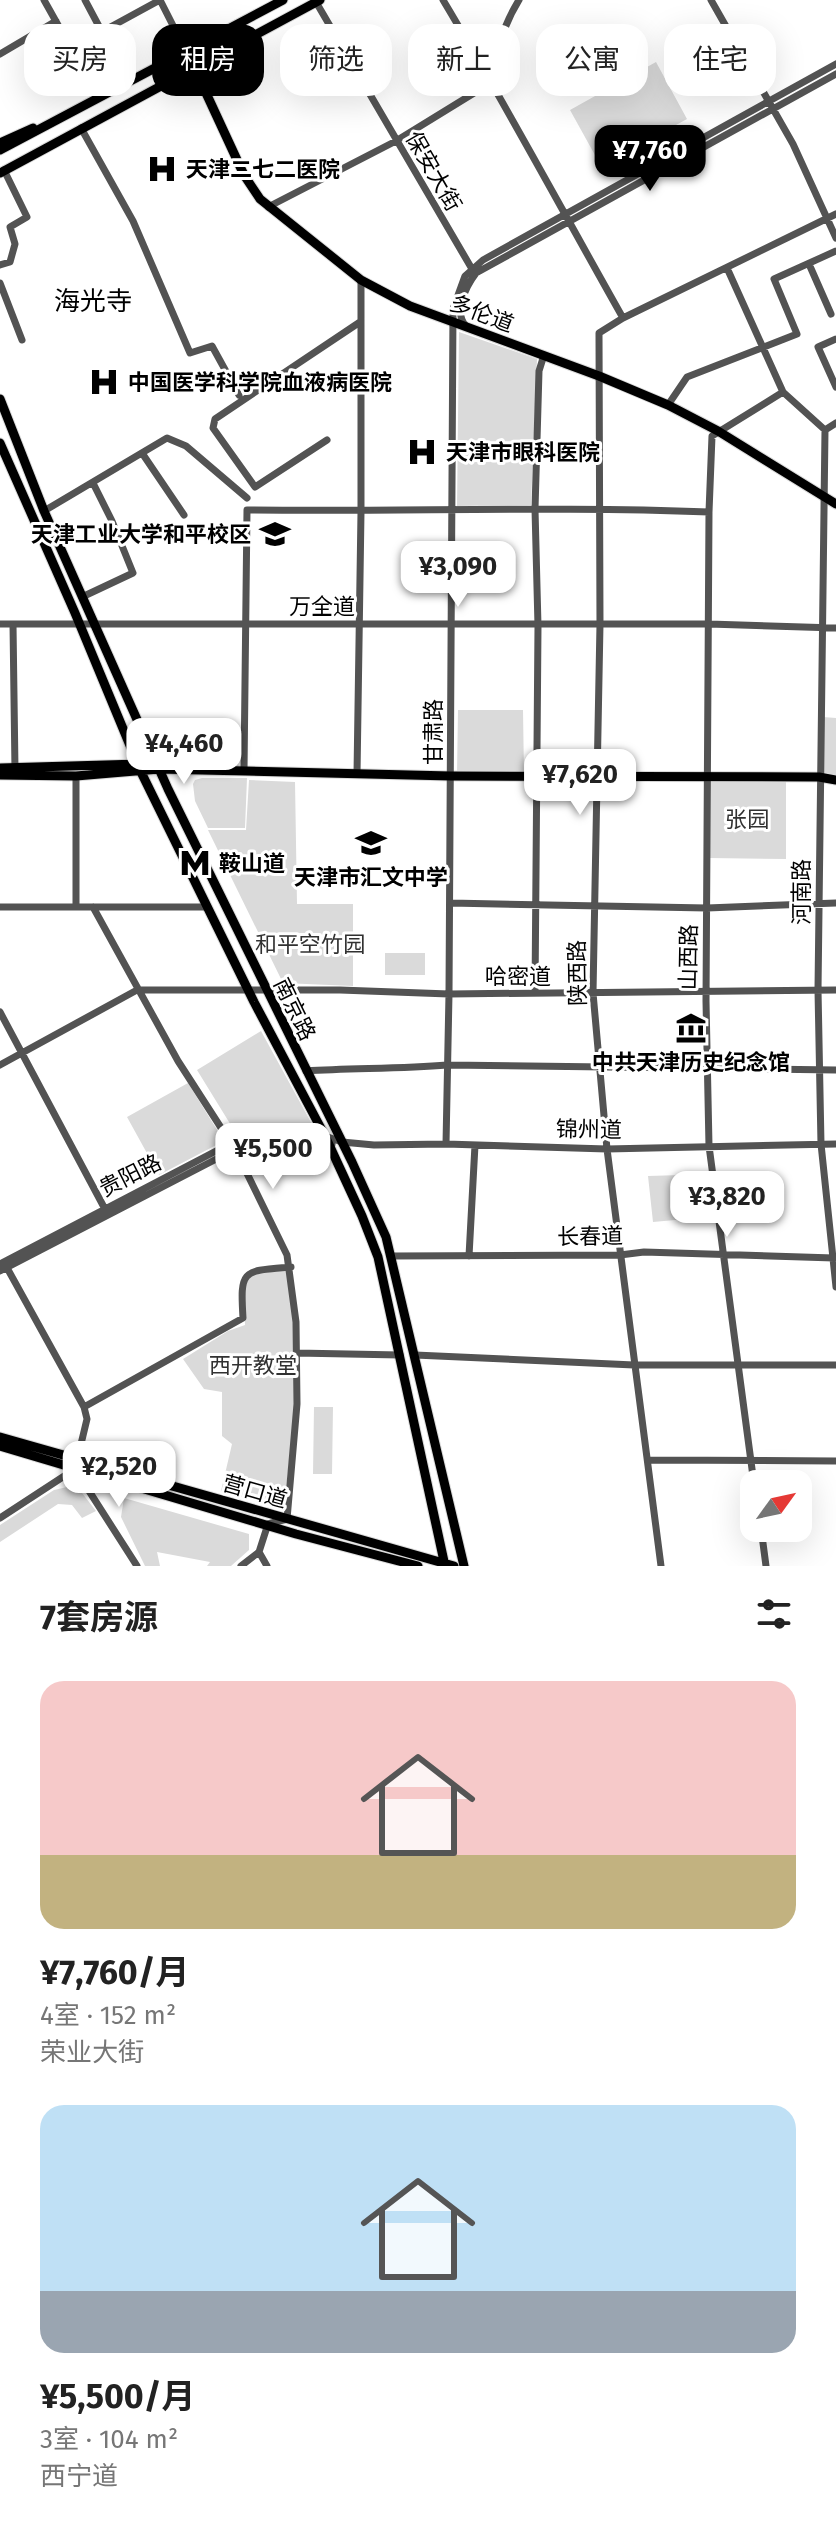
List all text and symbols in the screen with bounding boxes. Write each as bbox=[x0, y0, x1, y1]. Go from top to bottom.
chip: 买房 bbox=[24, 24, 136, 96]
chip: 租房 bbox=[152, 24, 264, 96]
chip: 筛选 bbox=[280, 24, 392, 96]
chip: 新上 bbox=[408, 24, 520, 96]
chip: 公寓 bbox=[536, 24, 648, 96]
chip: 住宅 bbox=[664, 24, 776, 96]
pin: ¥7,760 bbox=[585, 125, 715, 193]
street label: 保安大街 bbox=[400, 126, 467, 216]
text: ¥7,760 bbox=[613, 135, 687, 166]
hospital icon: 天津二七二医院 bbox=[145, 152, 179, 186]
place label: 天津二七二医院 bbox=[186, 156, 340, 183]
district label: 海光寺 bbox=[54, 286, 132, 317]
street label: 多伦道 bbox=[446, 289, 517, 338]
hospital icon: 中国医学科学院血液病医院 bbox=[87, 365, 121, 399]
place label: 中国医学科学院血液病医院 bbox=[128, 369, 392, 396]
hospital icon: 天津市眼科医院 bbox=[405, 435, 439, 469]
place label: 天津市眼科医院 bbox=[446, 439, 600, 466]
school or university icon: 天津工业大学和平校区 bbox=[258, 517, 292, 551]
place label: 天津工业大学和平校区 bbox=[31, 521, 251, 548]
pin: ¥3,090 bbox=[393, 541, 523, 609]
text: ¥3,090 bbox=[419, 551, 497, 582]
street label: 万全道 bbox=[289, 593, 355, 620]
street label: 甘肃路 bbox=[420, 699, 447, 765]
pin: ¥4,460 bbox=[119, 718, 249, 786]
text: ¥4,460 bbox=[144, 728, 224, 759]
pin: ¥7,620 bbox=[515, 749, 645, 817]
text: ¥7,620 bbox=[542, 759, 618, 790]
park label: 张园 bbox=[725, 806, 769, 833]
school or university icon: 天津市汇文中学 bbox=[354, 826, 388, 860]
metro station icon: 鞍山道 bbox=[178, 846, 212, 880]
place label: 鞍山道 bbox=[219, 850, 285, 877]
street label: 河南路 bbox=[788, 859, 815, 925]
place label: 天津市汇文中学 bbox=[294, 864, 448, 891]
street label: 山西路 bbox=[674, 924, 703, 990]
park label: 和平空竹园 bbox=[255, 931, 365, 958]
street label: 陕西路 bbox=[563, 940, 592, 1006]
street label: 哈密道 bbox=[485, 963, 551, 990]
street label: 南京路 bbox=[268, 974, 321, 1045]
museum icon: 中共天津历史纪念馆 bbox=[674, 1011, 708, 1045]
place label: 中共天津历史纪念馆 bbox=[592, 1049, 790, 1076]
street label: 锦州道 bbox=[556, 1115, 622, 1144]
pin: ¥5,500 bbox=[208, 1123, 338, 1191]
text: ¥5,500 bbox=[233, 1133, 313, 1164]
street label: 贵阳路 bbox=[95, 1148, 166, 1202]
pin: ¥3,820 bbox=[662, 1171, 792, 1239]
text: ¥3,820 bbox=[688, 1181, 766, 1212]
street label: 长春道 bbox=[557, 1222, 623, 1251]
park label: 西开教堂 bbox=[209, 1352, 297, 1379]
pin: ¥2,520 bbox=[54, 1441, 184, 1509]
text: ¥2,520 bbox=[81, 1451, 157, 1482]
street label: 营口道 bbox=[219, 1469, 290, 1514]
north arrow bbox=[740, 1470, 812, 1542]
map controls bbox=[740, 1470, 812, 1542]
icon: filters bbox=[752, 1592, 796, 1636]
text: 7套房源 bbox=[40, 1597, 158, 1638]
icon: home bbox=[346, 1733, 490, 1877]
text: ¥7,760/月 bbox=[40, 1952, 189, 1993]
text: 4室 · 152 m² bbox=[40, 2000, 176, 2031]
text: 荣业大街 bbox=[40, 2037, 144, 2068]
icon: home bbox=[346, 2157, 490, 2301]
text: ¥5,500/月 bbox=[40, 2376, 195, 2417]
text: 3室 · 104 m² bbox=[40, 2424, 178, 2455]
text: 西宁道 bbox=[40, 2461, 118, 2492]

